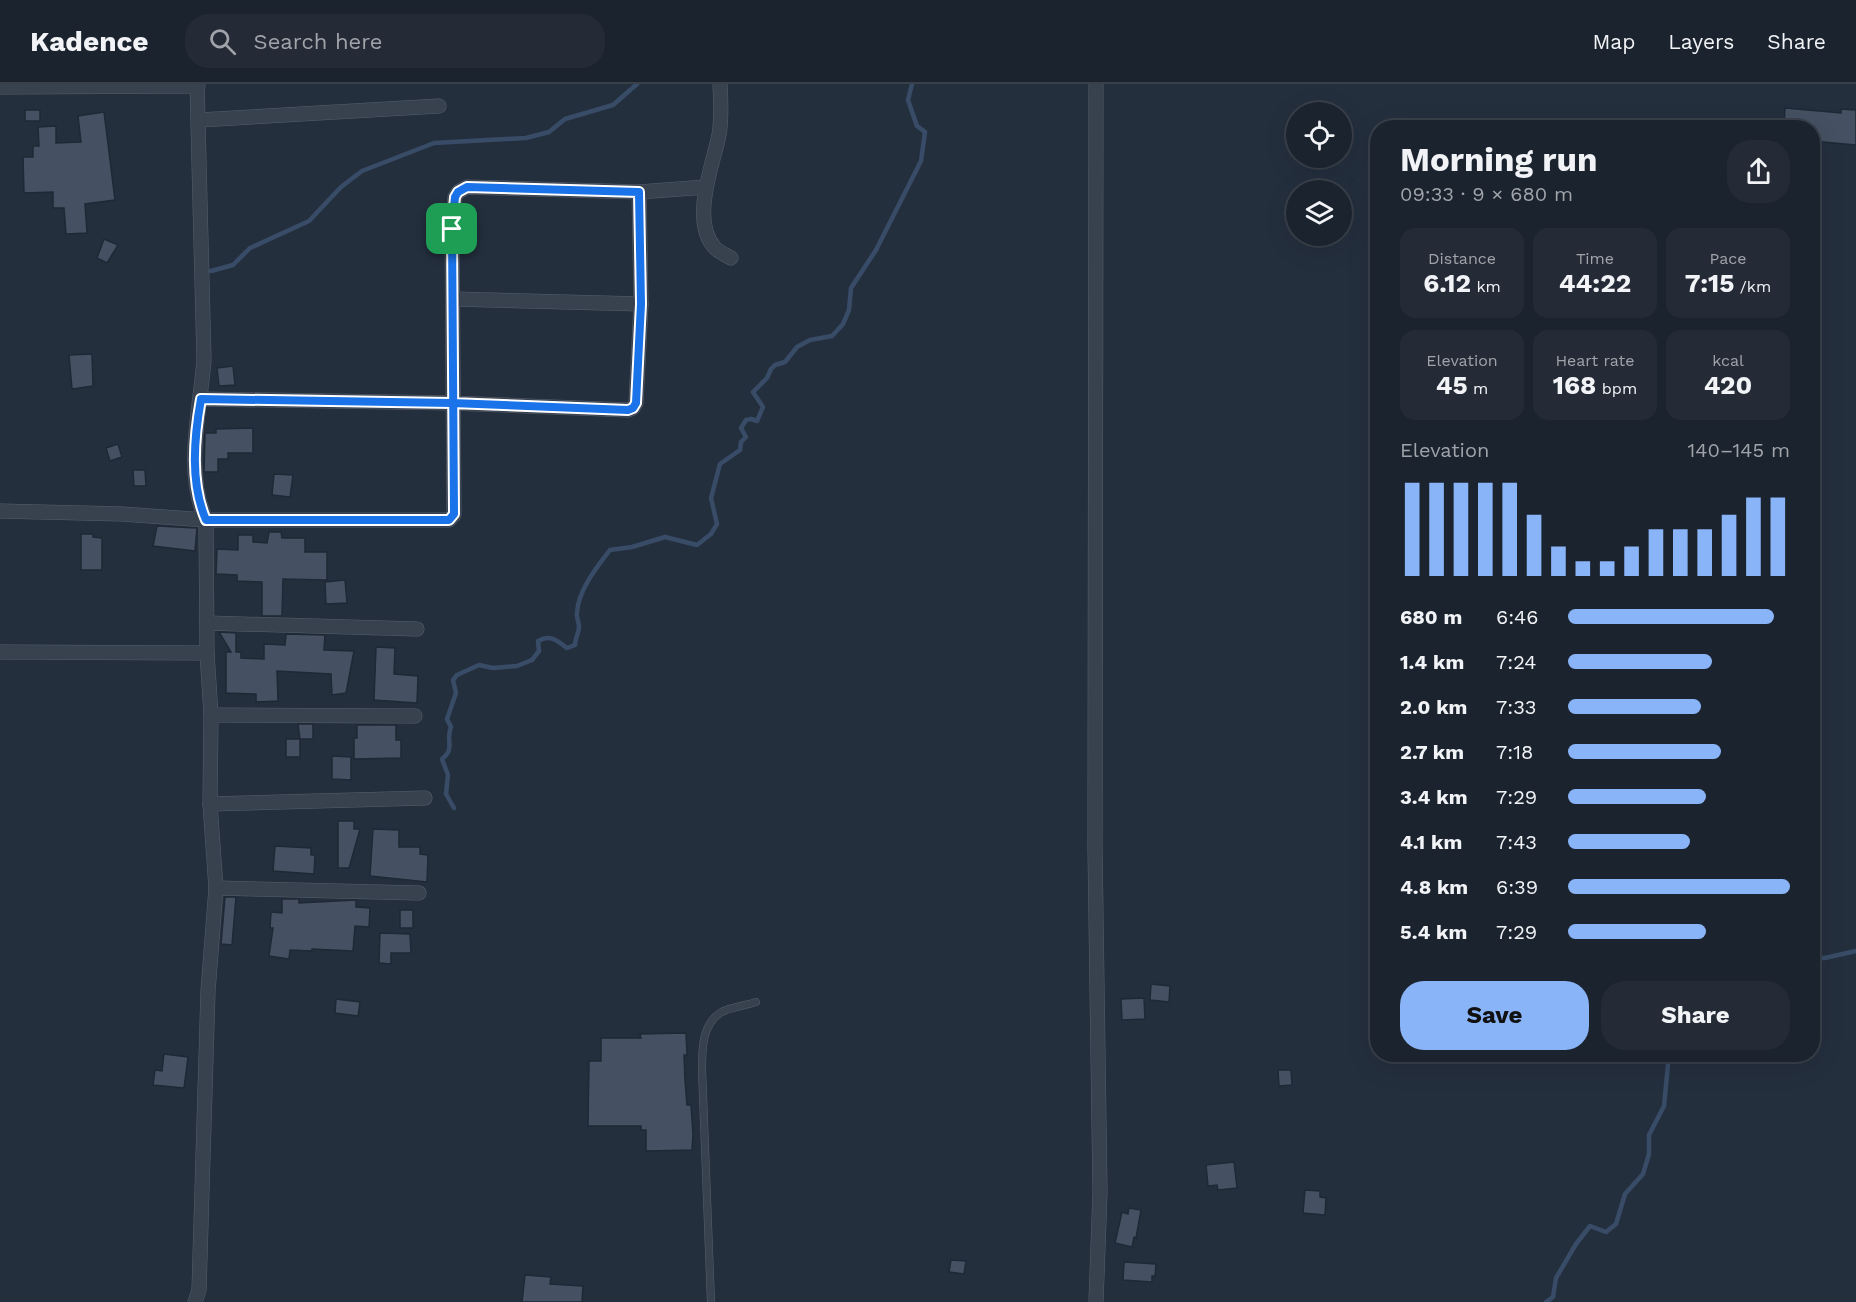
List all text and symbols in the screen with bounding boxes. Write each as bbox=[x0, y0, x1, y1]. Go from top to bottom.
search box bbox=[185, 14, 605, 68]
text: Kadence bbox=[30, 25, 149, 58]
icon: search bbox=[206, 25, 239, 58]
text: Search here bbox=[254, 29, 383, 54]
text: Map bbox=[1592, 29, 1635, 54]
text: Layers bbox=[1668, 29, 1734, 54]
text: Share bbox=[1767, 29, 1826, 54]
map controls bbox=[1286, 102, 1352, 246]
button: locate bbox=[1286, 102, 1352, 168]
text: Morning run bbox=[1400, 140, 1597, 179]
button: share bbox=[1727, 140, 1790, 203]
button: layers bbox=[1286, 180, 1352, 246]
text: 09:33 · 9 × 680 m bbox=[1400, 182, 1573, 206]
pin bbox=[426, 203, 477, 254]
icon: arrive bbox=[435, 212, 468, 245]
text: Distance bbox=[1428, 249, 1496, 268]
text: Time bbox=[1576, 249, 1614, 268]
text: Pace bbox=[1709, 249, 1747, 268]
text: 6.12 bbox=[1423, 268, 1471, 298]
text: 44:22 bbox=[1559, 268, 1631, 298]
text: 7:15 bbox=[1685, 268, 1734, 298]
text: km bbox=[1471, 277, 1501, 296]
text: /km bbox=[1734, 277, 1771, 296]
text: Elevation bbox=[1426, 351, 1498, 370]
text: Heart rate bbox=[1555, 351, 1635, 370]
text: kcal bbox=[1712, 351, 1744, 370]
text: 45 bbox=[1436, 370, 1468, 400]
text: 168 bbox=[1553, 370, 1596, 400]
text: 420 bbox=[1704, 370, 1752, 400]
text: m bbox=[1468, 379, 1488, 398]
text: bpm bbox=[1596, 379, 1637, 398]
text: Elevation bbox=[1400, 438, 1489, 462]
text: 140–145 m bbox=[1688, 438, 1790, 462]
text: 680 m bbox=[1400, 605, 1462, 629]
text: 6:46 bbox=[1496, 605, 1538, 629]
text: 1.4 km bbox=[1400, 650, 1464, 674]
text: 7:24 bbox=[1496, 650, 1536, 674]
text: 2.0 km bbox=[1400, 695, 1467, 719]
text: 7:33 bbox=[1496, 695, 1536, 719]
text: 2.7 km bbox=[1400, 740, 1464, 764]
text: 7:18 bbox=[1496, 740, 1533, 764]
text: 3.4 km bbox=[1400, 785, 1467, 809]
text: 7:29 bbox=[1496, 785, 1537, 809]
text: 4.1 km bbox=[1400, 830, 1462, 854]
text: 7:43 bbox=[1496, 830, 1537, 854]
text: 4.8 km bbox=[1400, 875, 1468, 899]
text: 6:39 bbox=[1496, 875, 1538, 899]
text: 5.4 km bbox=[1400, 920, 1467, 944]
text: 7:29 bbox=[1496, 920, 1537, 944]
button: Save bbox=[1400, 981, 1589, 1050]
button: Share bbox=[1601, 981, 1790, 1050]

